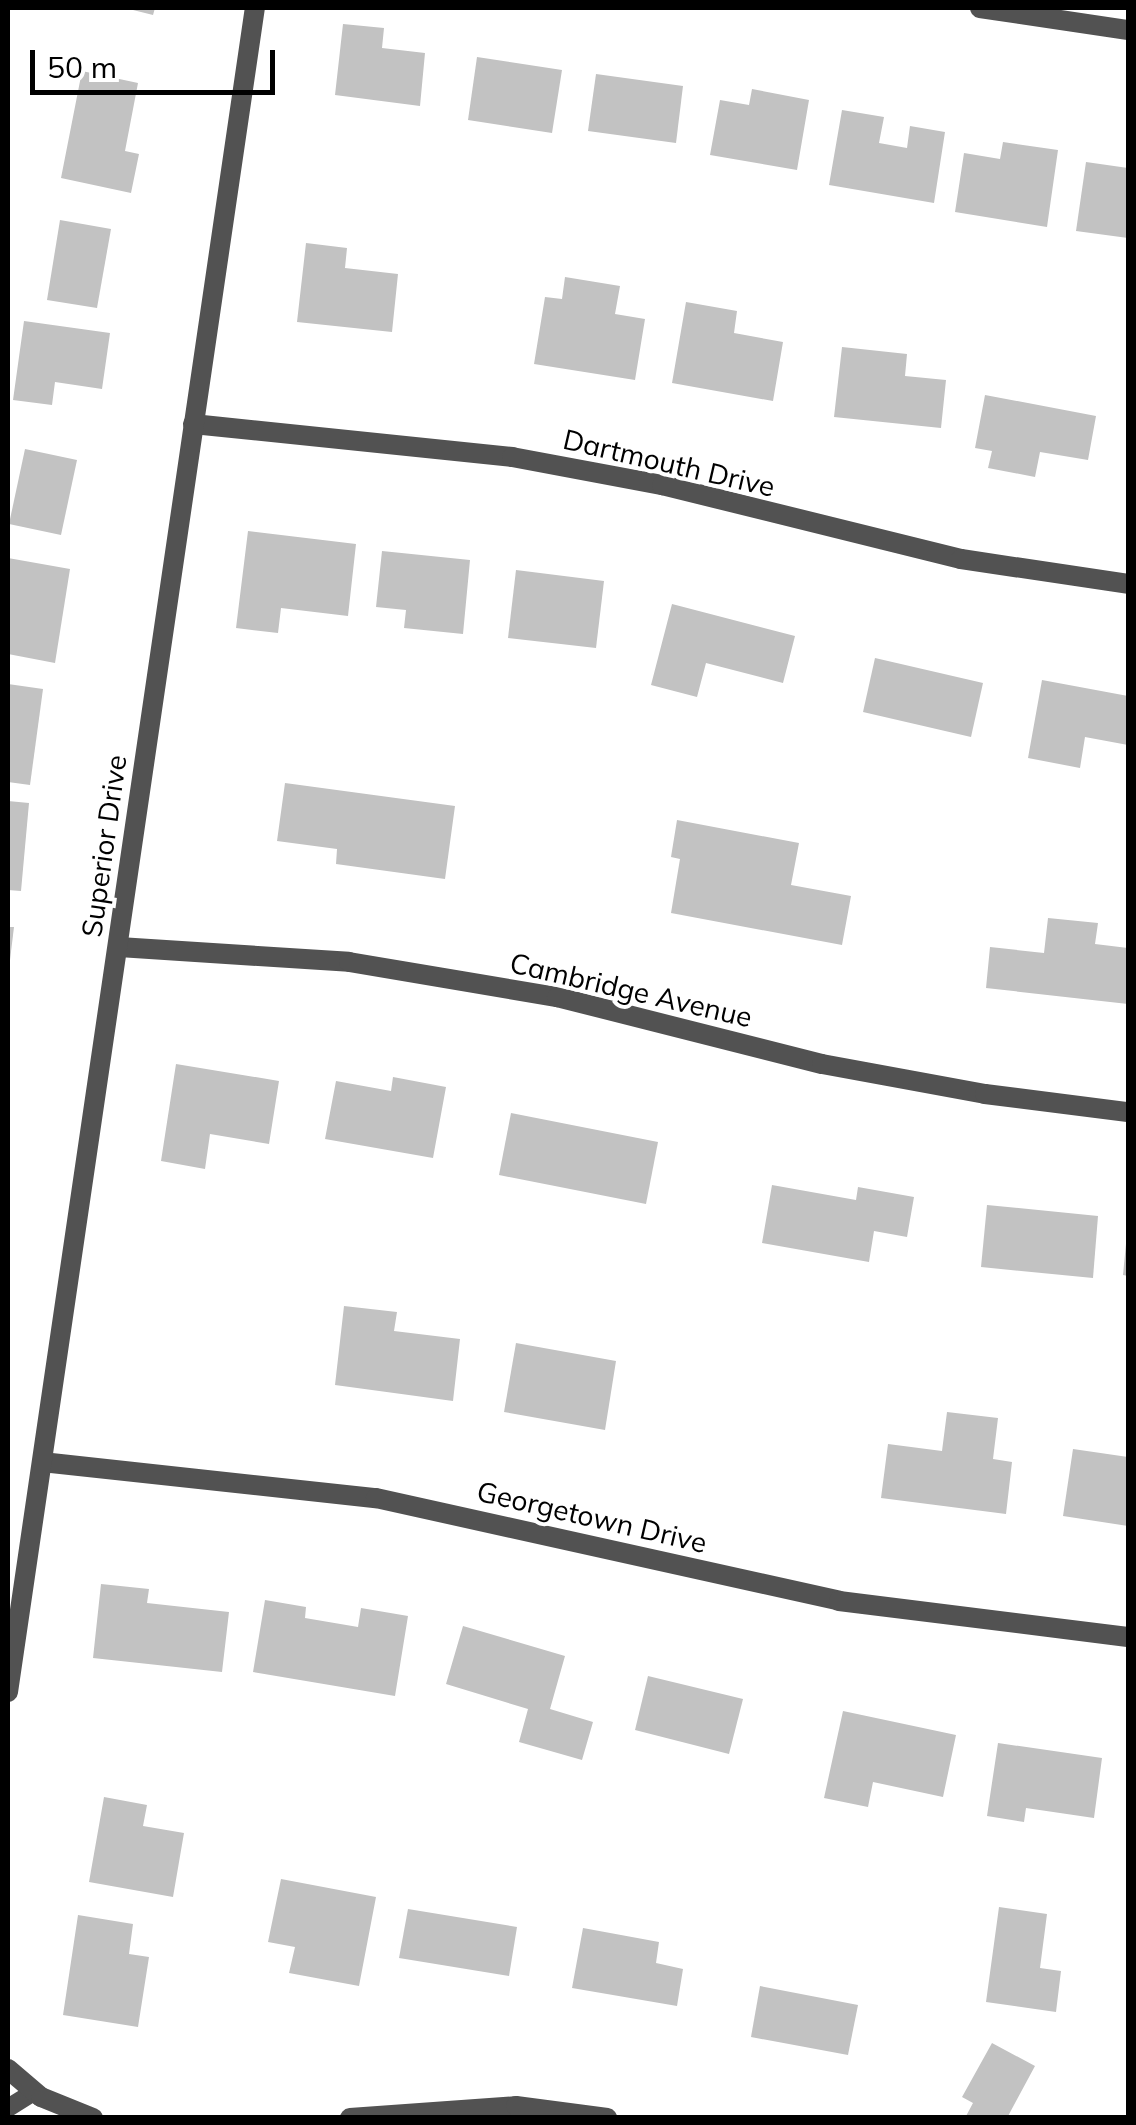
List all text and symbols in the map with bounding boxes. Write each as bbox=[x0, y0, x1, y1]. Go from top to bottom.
scale bar bbox=[35, 30, 280, 92]
text: 50 m bbox=[47, 48, 117, 86]
street label: Dartmouth Drive bbox=[560, 422, 778, 504]
street label: Superior Drive bbox=[75, 753, 133, 939]
street label: Cambridge Avenue bbox=[507, 946, 755, 1034]
street label: Georgetown Drive bbox=[474, 1474, 710, 1560]

